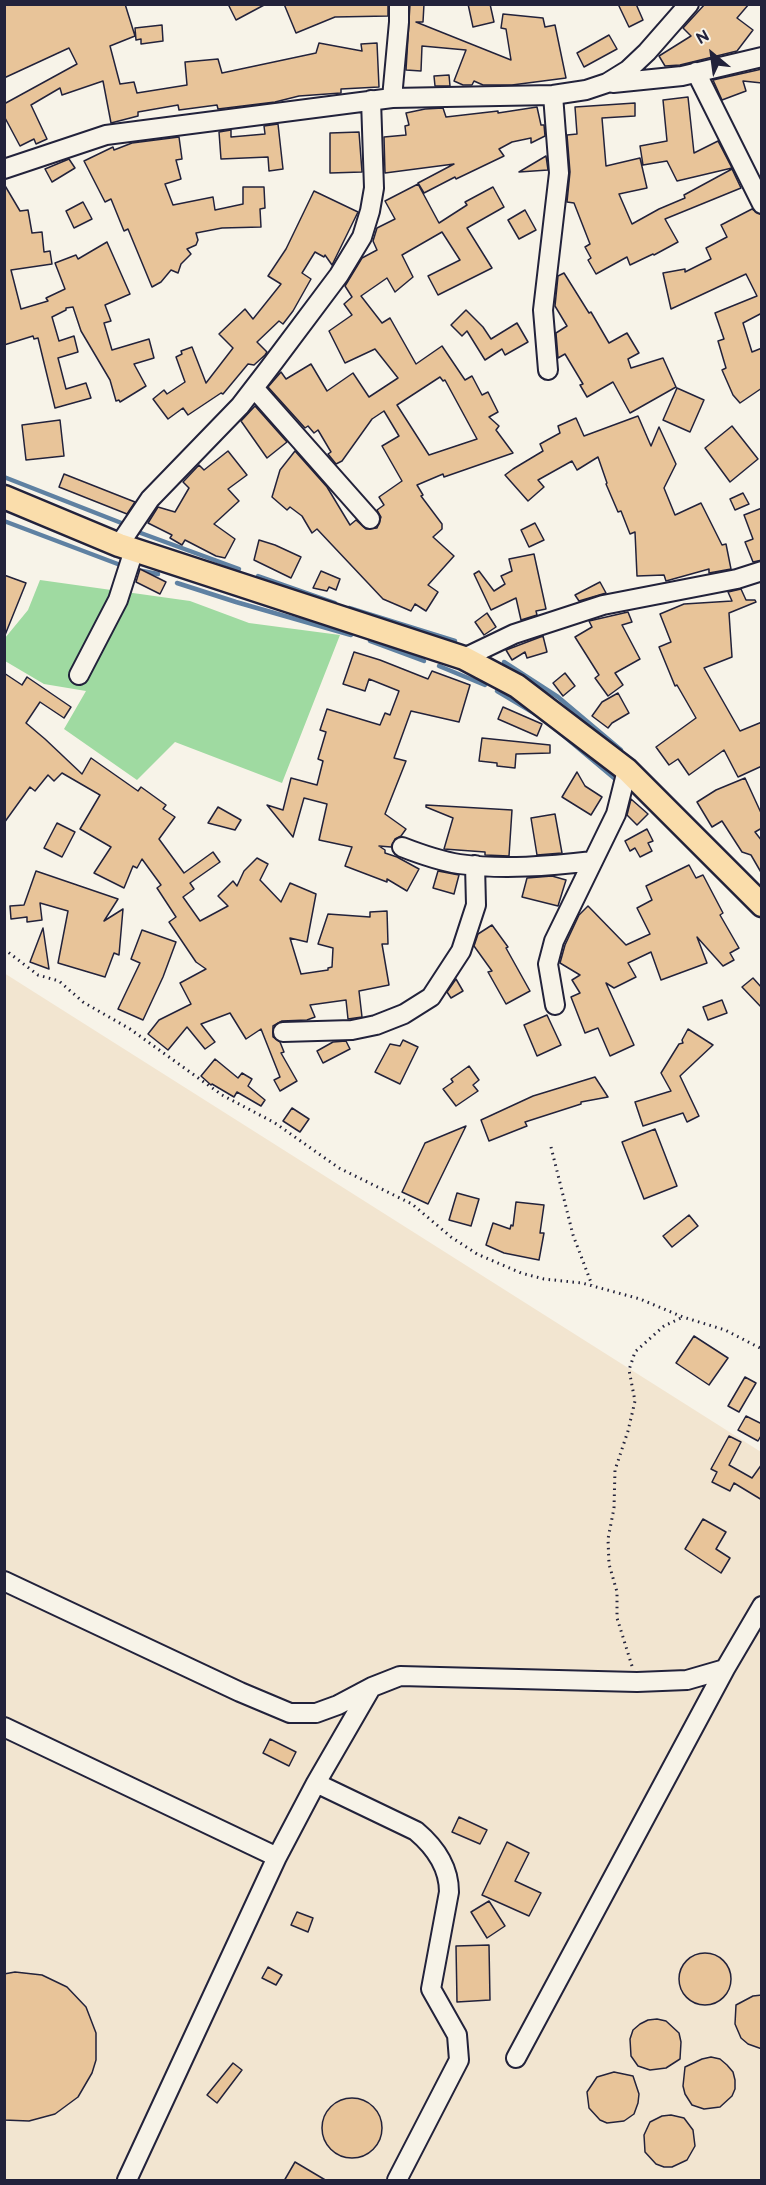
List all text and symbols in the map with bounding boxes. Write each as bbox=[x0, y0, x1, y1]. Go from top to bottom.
north arrow bbox=[682, 24, 742, 84]
text: N bbox=[693, 27, 713, 49]

